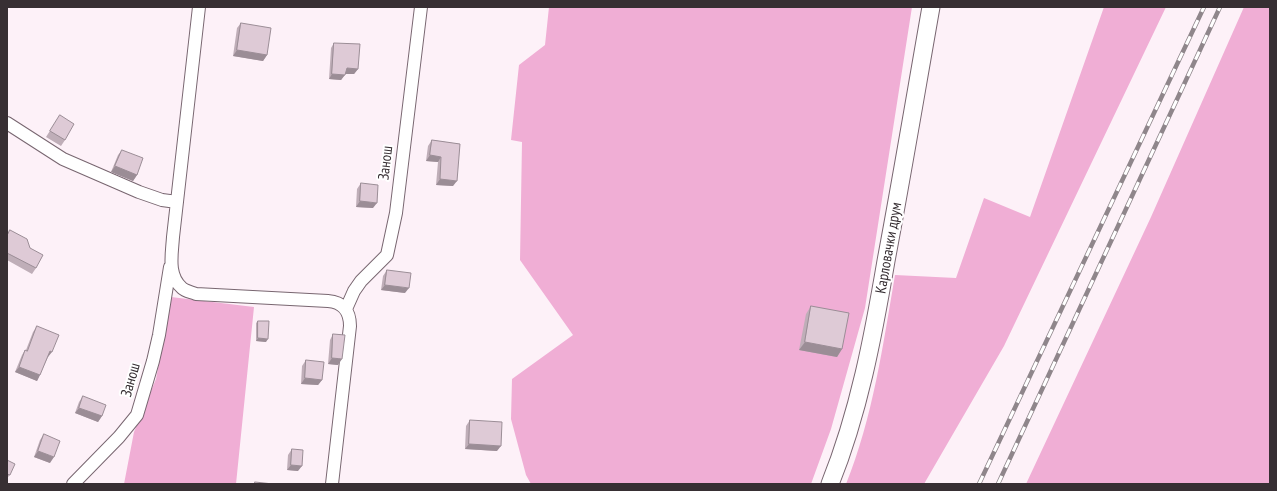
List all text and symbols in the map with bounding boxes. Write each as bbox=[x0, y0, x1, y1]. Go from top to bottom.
street label: Занош bbox=[375, 145, 397, 181]
street label: Карловачки друм bbox=[872, 201, 906, 295]
street label: Занош bbox=[118, 361, 144, 399]

